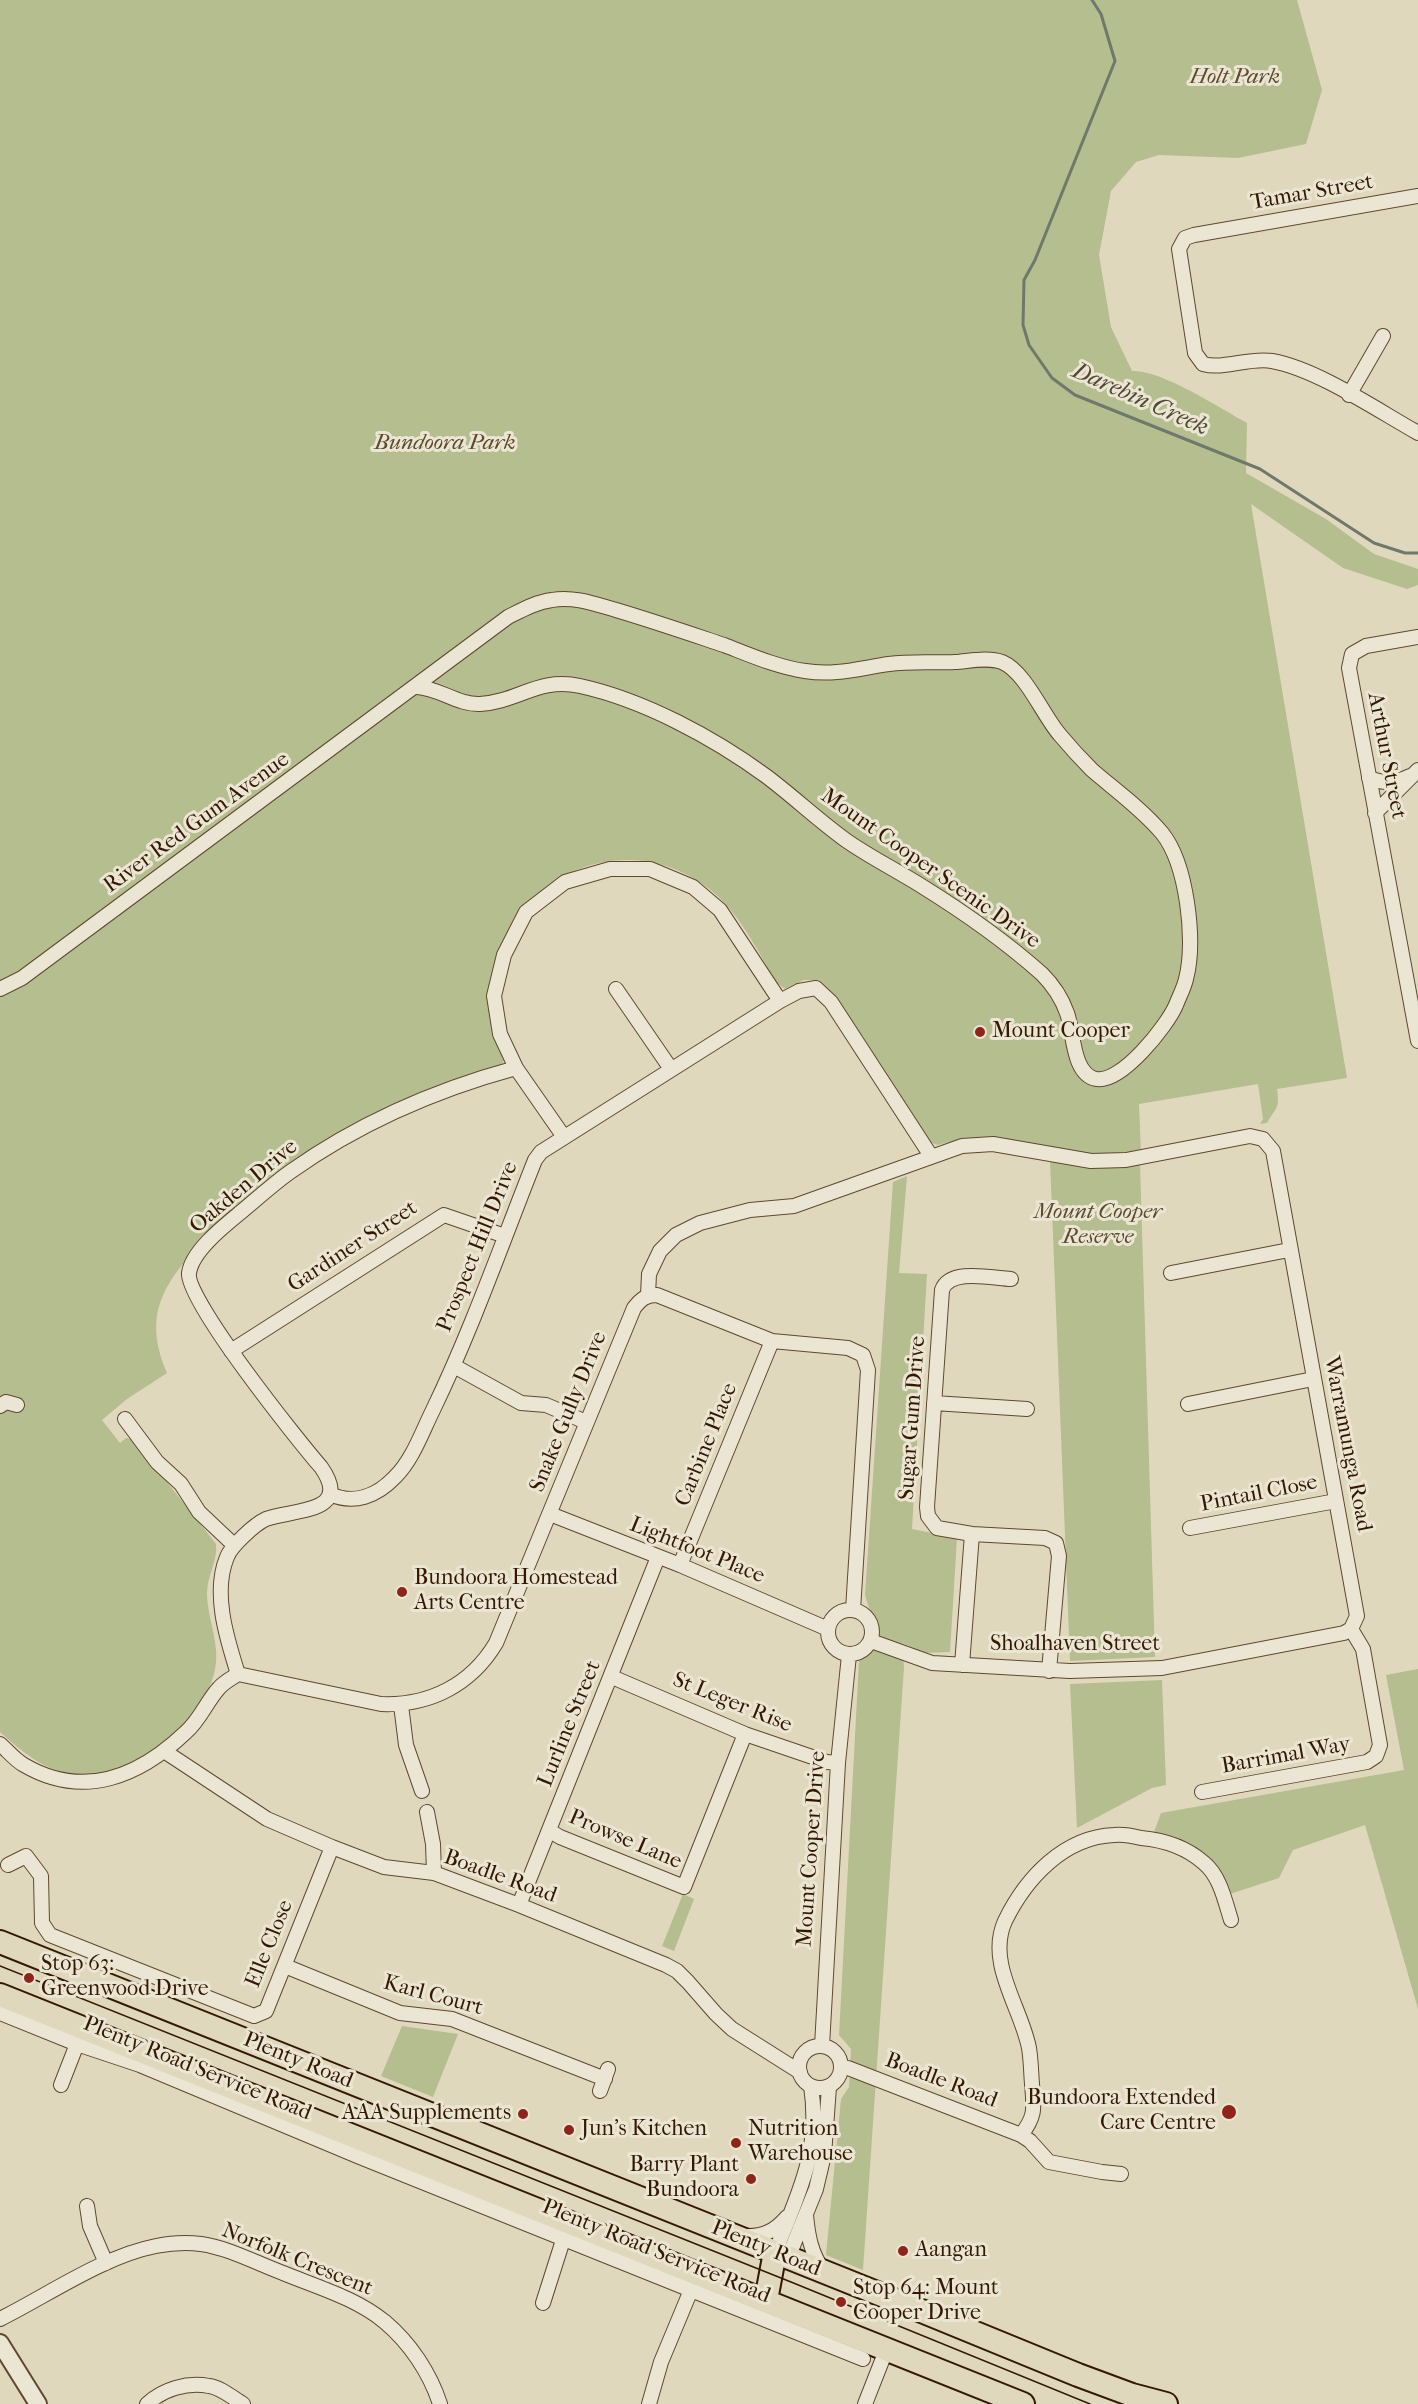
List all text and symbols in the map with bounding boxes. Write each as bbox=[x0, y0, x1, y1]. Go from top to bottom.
park label: Holt Park bbox=[1190, 65, 1280, 91]
street label: Tamar Street bbox=[1249, 169, 1375, 217]
water label: Darebin Creek bbox=[1067, 357, 1213, 443]
park label: Bundoora Park bbox=[374, 431, 516, 457]
street label: Arthur Street bbox=[1361, 691, 1411, 821]
street label: River Red Gum Avenue bbox=[99, 747, 295, 899]
street label: Mount Cooper Scenic Drive bbox=[815, 783, 1045, 955]
place label: Mount Cooper bbox=[992, 1019, 1130, 1045]
marker: Mount Cooper bbox=[973, 1025, 987, 1039]
street label: Oakden Drive bbox=[185, 1134, 303, 1240]
street label: Prospect Hill Drive bbox=[432, 1158, 524, 1336]
street label: Gardiner Street bbox=[283, 1195, 423, 1299]
park label: Mount Cooper Reserve bbox=[1034, 1200, 1162, 1252]
street label: Snake Gully Drive bbox=[525, 1328, 613, 1496]
street label: Sugar Gum Drive bbox=[894, 1335, 932, 1501]
street label: Warramunga Road bbox=[1317, 1354, 1377, 1534]
street label: Carbine Place bbox=[670, 1380, 744, 1510]
street label: Pintail Close bbox=[1198, 1470, 1320, 1518]
street label: Lightfoot Place bbox=[626, 1512, 768, 1590]
place label: Bundoora Homestead Arts Centre bbox=[414, 1566, 618, 1618]
marker: Bundoora Homestead Arts Centre bbox=[395, 1585, 409, 1599]
street label: Shoalhaven Street bbox=[990, 1632, 1160, 1658]
street label: Lurline Street bbox=[533, 1657, 607, 1791]
street label: St Leger Rise bbox=[668, 1667, 796, 1739]
street label: Barrimal Way bbox=[1219, 1732, 1353, 1780]
street label: Mount Cooper Drive bbox=[792, 1750, 832, 1948]
street label: Prowse Lane bbox=[564, 1804, 686, 1876]
street label: Boadle Road bbox=[440, 1844, 560, 1910]
street label: Elle Close bbox=[241, 1896, 299, 1992]
place label: Stop 63: Greenwood Drive bbox=[41, 1952, 209, 2004]
street label: Karl Court bbox=[380, 1970, 486, 2022]
marker: Stop 63: Greenwood Drive bbox=[22, 1971, 36, 1985]
street label: Plenty Road Service Road bbox=[79, 2011, 315, 2127]
street label: Plenty Road bbox=[239, 2027, 357, 2095]
street label: Boadle Road bbox=[881, 2048, 1001, 2114]
place label: Bundoora Extended Care Centre bbox=[1027, 2086, 1216, 2138]
place label: AAA Supplements bbox=[342, 2101, 511, 2127]
marker: Bundoora Extended Care Centre bbox=[1220, 2103, 1238, 2121]
marker: AAA Supplements bbox=[516, 2107, 530, 2121]
place label: Jun's Kitchen bbox=[581, 2117, 707, 2143]
place label: Nutrition Warehouse bbox=[748, 2117, 853, 2168]
marker: Jun's Kitchen bbox=[562, 2123, 576, 2137]
marker: Nutrition Warehouse bbox=[729, 2136, 743, 2150]
place label: Barry Plant Bundoora bbox=[629, 2153, 739, 2204]
marker: Barry Plant Bundoora bbox=[744, 2172, 758, 2186]
street label: Plenty Road Service Road bbox=[538, 2194, 774, 2310]
street label: Plenty Road bbox=[707, 2215, 825, 2283]
street label: Norfolk Crescent bbox=[218, 2218, 376, 2302]
place label: Aangan bbox=[915, 2238, 987, 2264]
marker: Aangan bbox=[896, 2244, 910, 2258]
place label: Stop 64: Mount Cooper Drive bbox=[853, 2276, 999, 2328]
marker: Stop 64: Mount Cooper Drive bbox=[834, 2295, 848, 2309]

